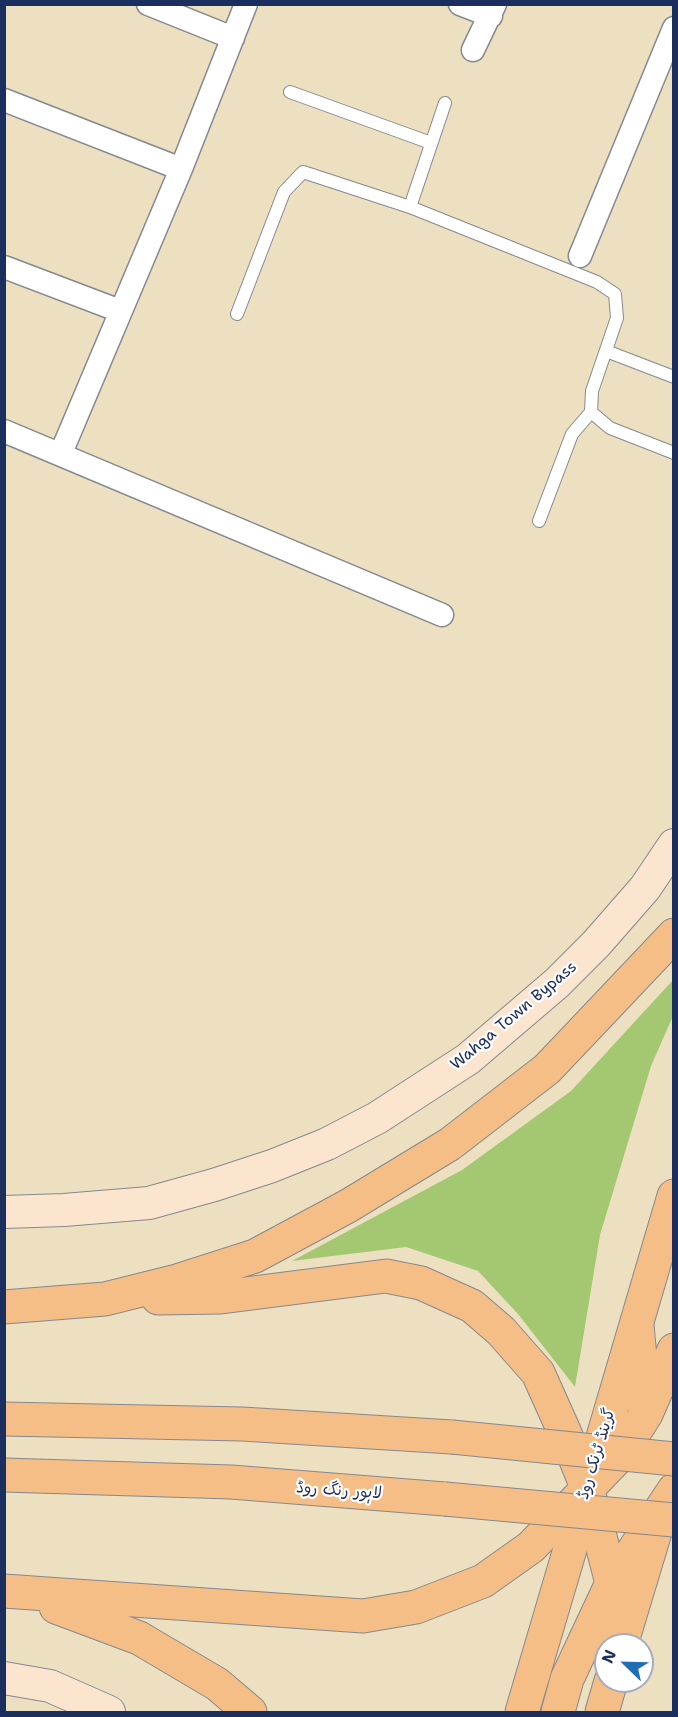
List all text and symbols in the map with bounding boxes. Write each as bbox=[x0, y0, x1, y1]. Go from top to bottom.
street label: Wahga Town Bypass bbox=[447, 957, 581, 1075]
street label: گرینڈ ٹرنک روڈ bbox=[574, 1406, 620, 1502]
street label: لاہور رنگ روڈ bbox=[296, 1478, 382, 1504]
north arrow bbox=[594, 1633, 654, 1693]
text: N bbox=[597, 1647, 621, 1666]

